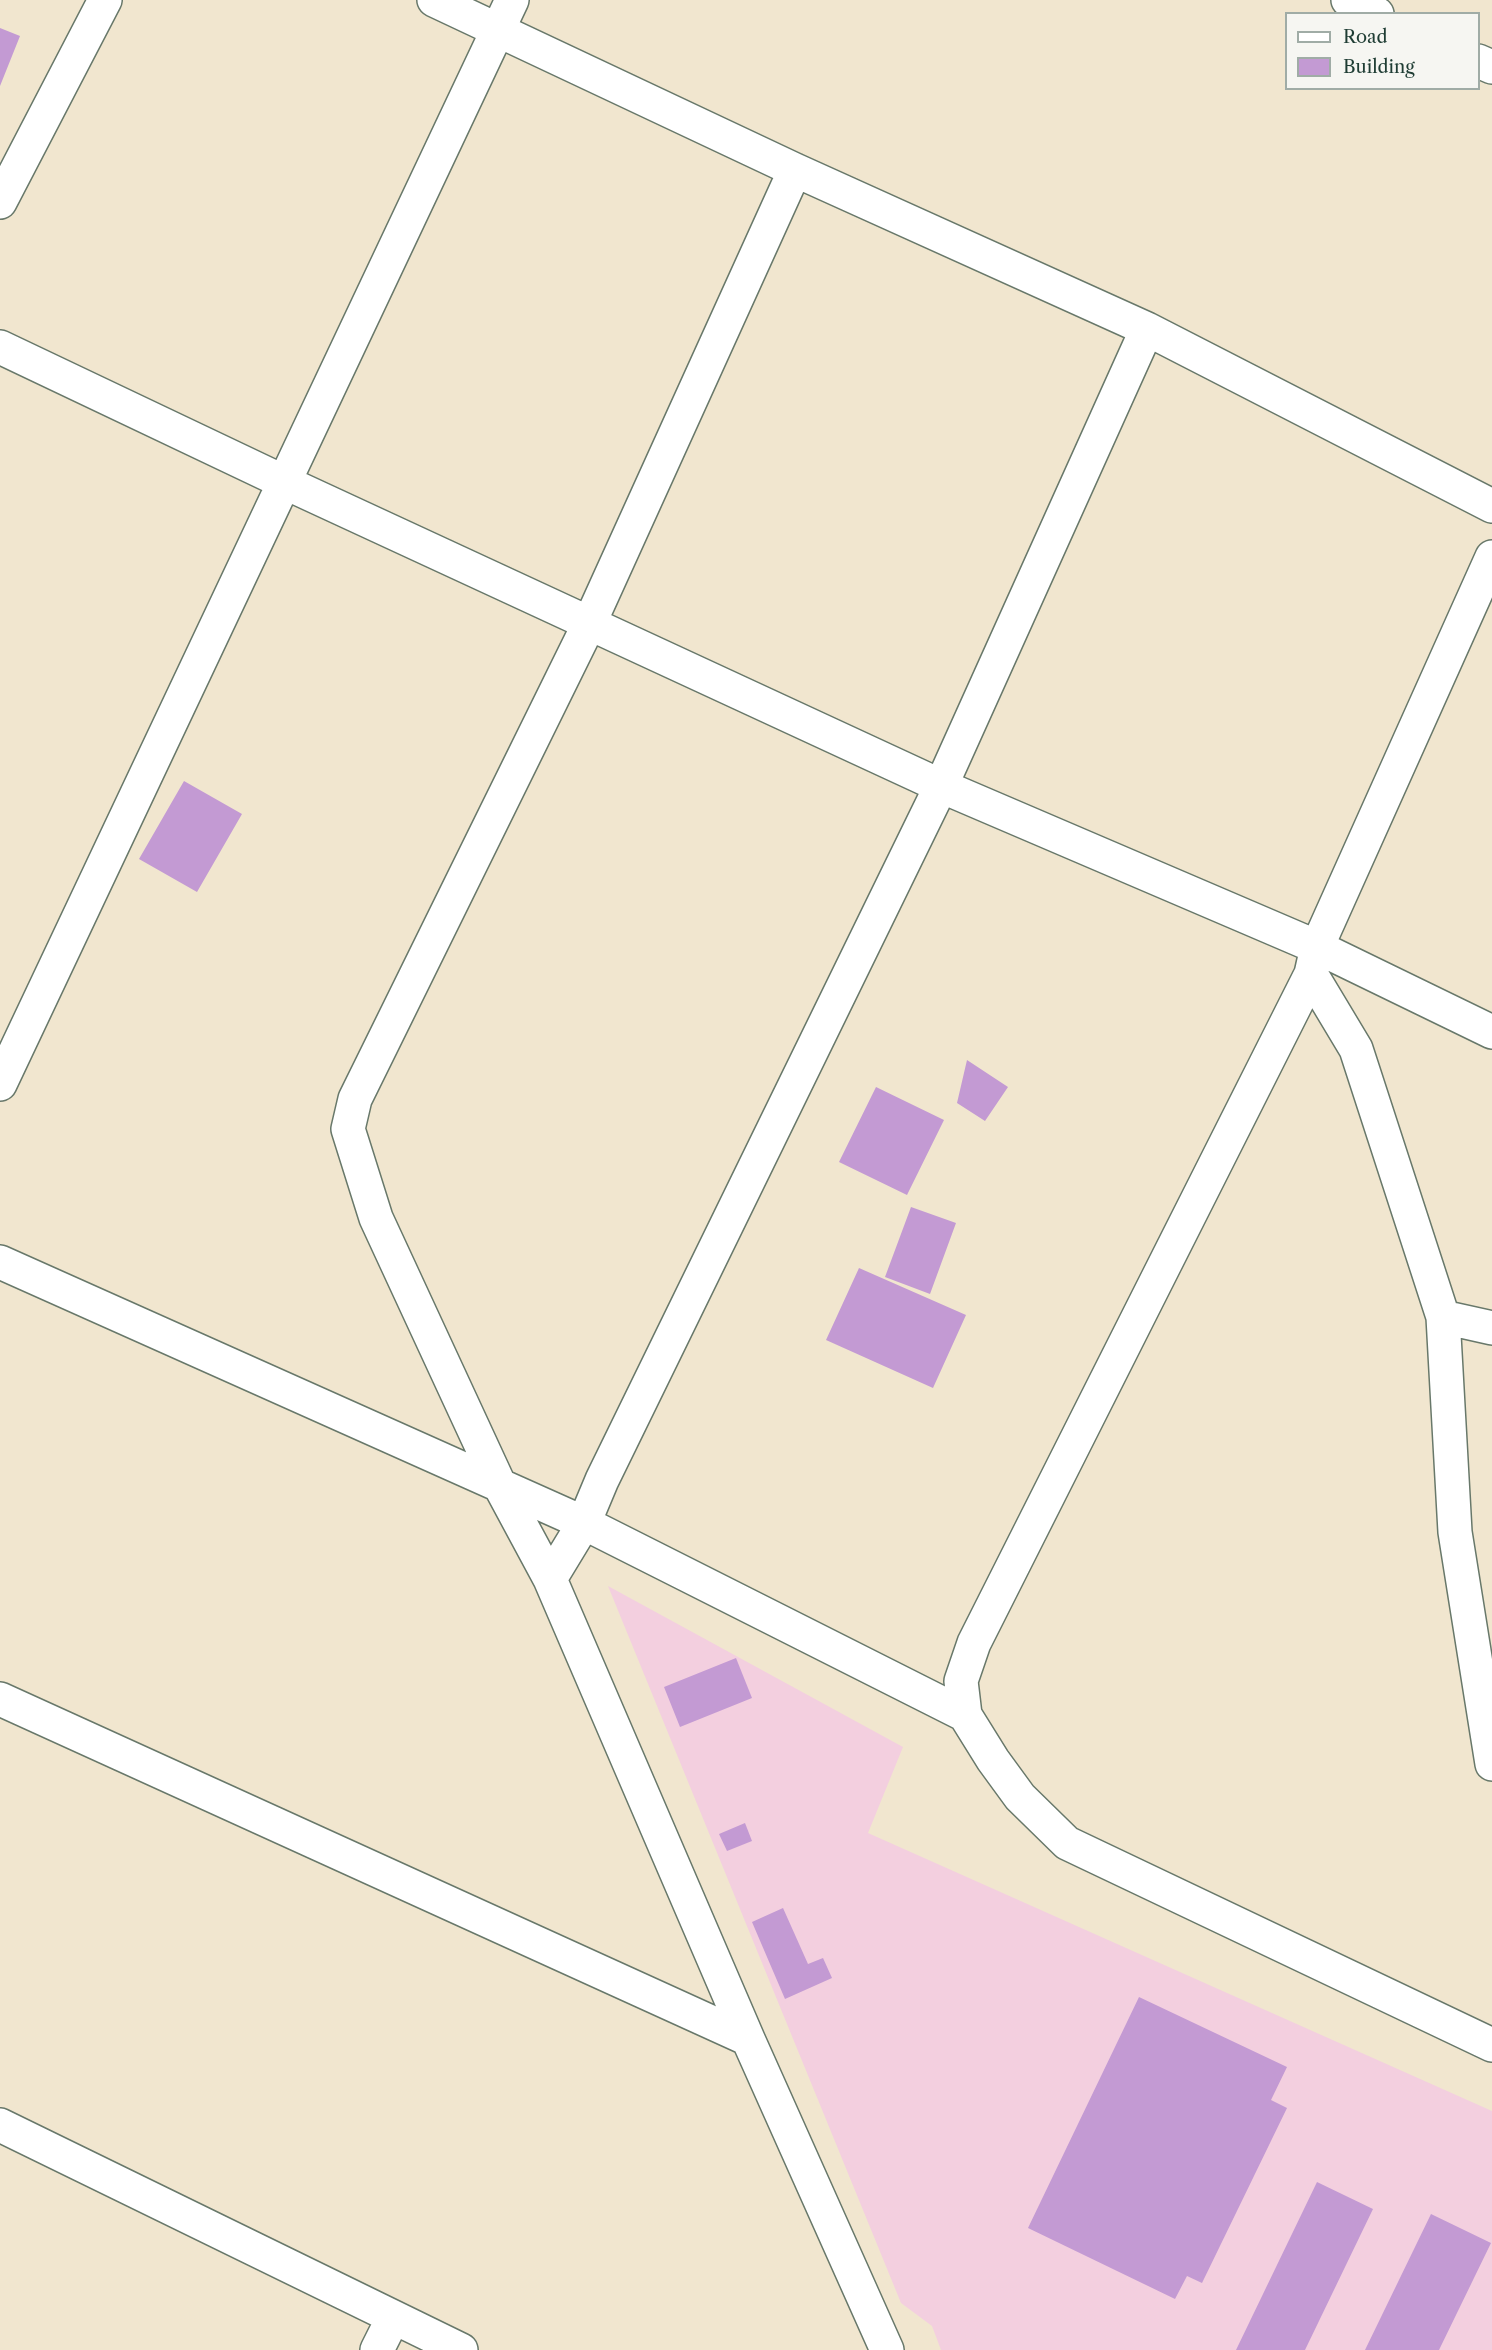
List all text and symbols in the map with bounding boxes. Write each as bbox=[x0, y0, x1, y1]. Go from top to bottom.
legend bbox=[1285, 12, 1480, 90]
text: Road bbox=[1343, 26, 1388, 48]
text: Building bbox=[1343, 56, 1415, 78]

